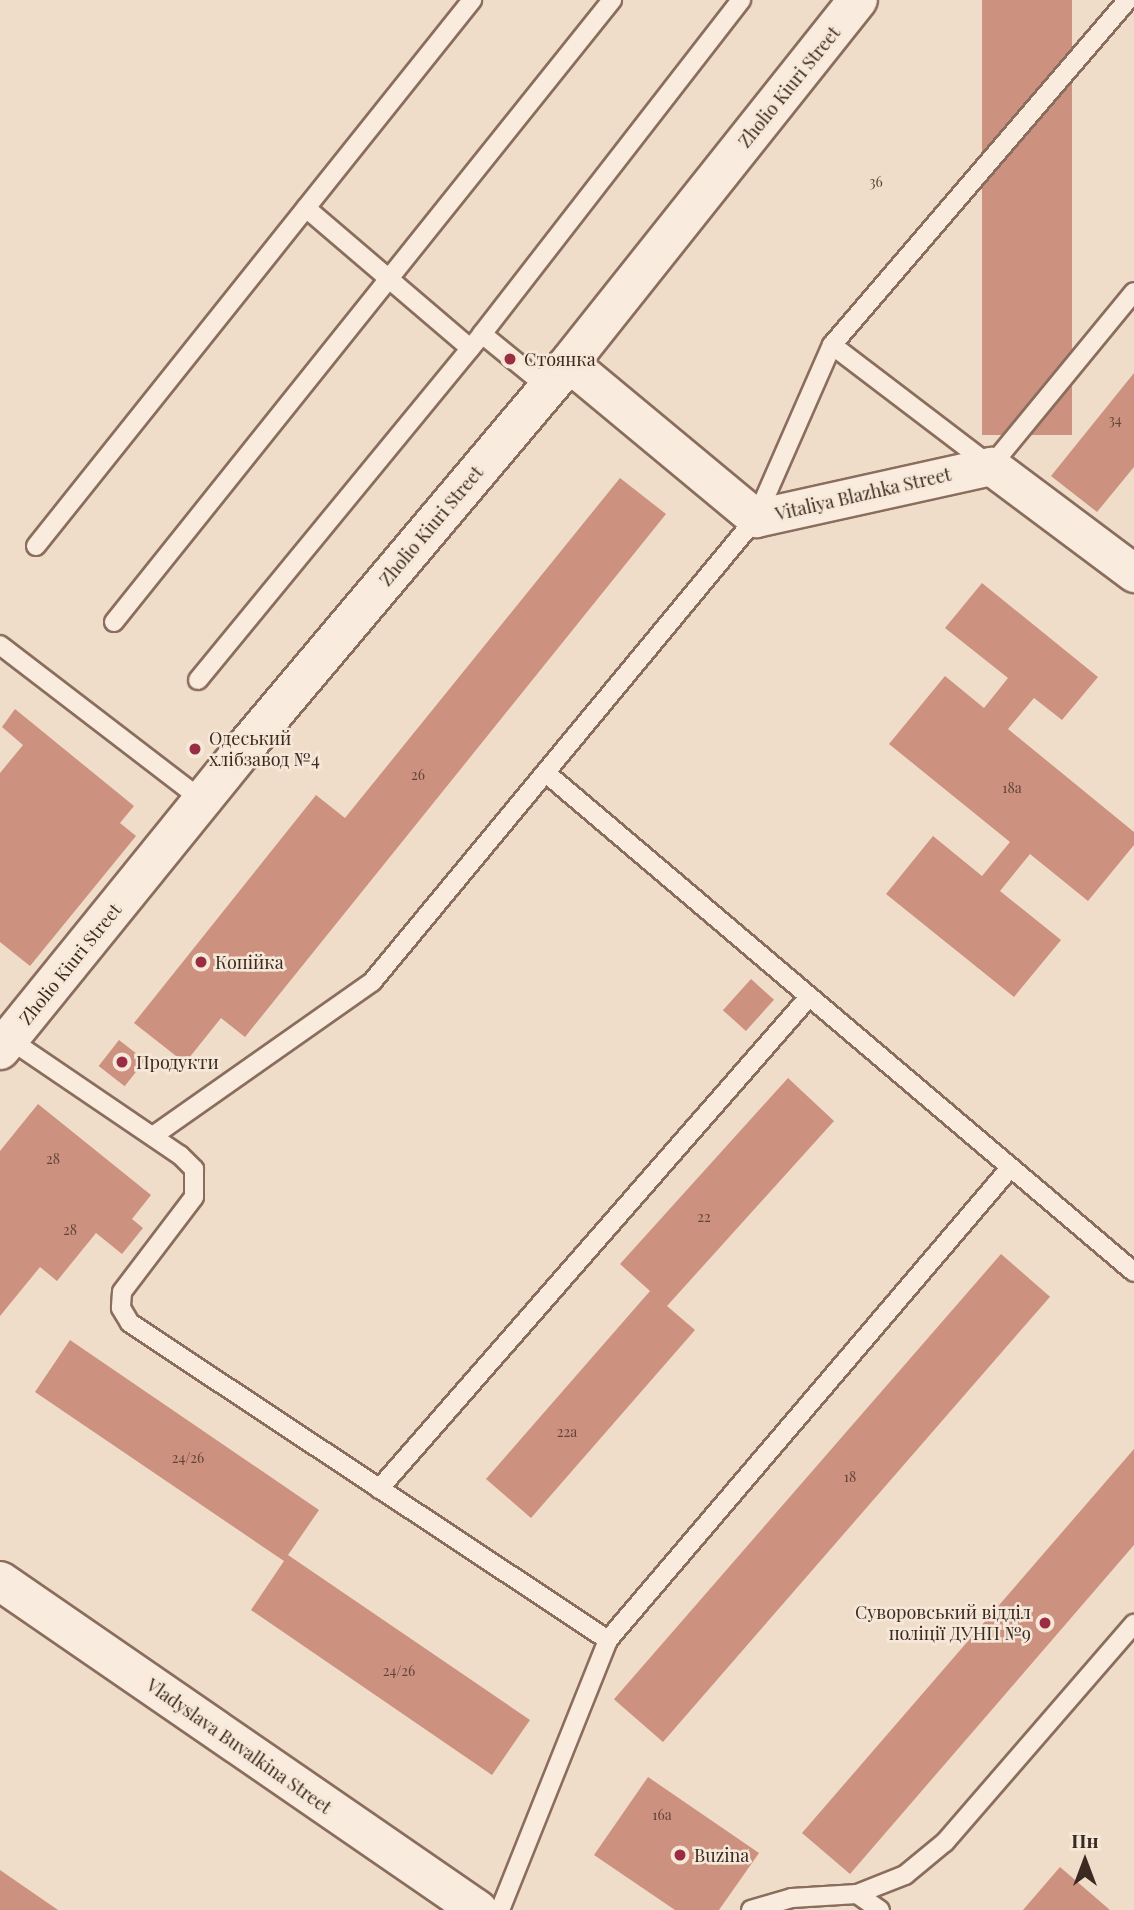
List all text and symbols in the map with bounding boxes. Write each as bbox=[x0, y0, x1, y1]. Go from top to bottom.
street label: Zholio Kiuri Street bbox=[734, 22, 844, 152]
house number: 36 bbox=[869, 174, 883, 190]
place label: Стоянка bbox=[524, 348, 596, 370]
marker: Стоянка bbox=[502, 351, 518, 367]
house number: 34 bbox=[1108, 412, 1122, 428]
street label: Zholio Kiuri Street bbox=[375, 462, 487, 590]
street label: Vitaliya Blazhka Street bbox=[773, 463, 953, 525]
place label: Одеський хлібзавод №4 bbox=[209, 728, 320, 770]
marker: Одеський хлібзавод №4 bbox=[187, 741, 203, 757]
house number: 26 bbox=[411, 767, 425, 783]
house number: 18а bbox=[1002, 780, 1022, 796]
street label: Zholio Kiuri Street bbox=[15, 899, 125, 1029]
place label: Копійка bbox=[215, 951, 284, 973]
marker: Копійка bbox=[193, 954, 209, 970]
place label: Продукти bbox=[136, 1051, 219, 1073]
marker: Продукти bbox=[114, 1054, 130, 1070]
house number: 28 bbox=[46, 1151, 60, 1167]
house number: 22 bbox=[697, 1209, 711, 1225]
house number: 28 bbox=[63, 1222, 77, 1238]
house number: 22а bbox=[557, 1424, 577, 1440]
house number: 24/26 bbox=[172, 1450, 204, 1466]
house number: 18 bbox=[844, 1469, 856, 1485]
place label: Суворовський відділ поліції ДУНП №9 bbox=[855, 1602, 1031, 1644]
marker: Суворовський відділ поліції ДУНП №9 bbox=[1037, 1615, 1053, 1631]
house number: 24/26 bbox=[383, 1663, 415, 1679]
street label: Vladyslava Buvalkina Street bbox=[142, 1674, 336, 1818]
house number: 16а bbox=[652, 1807, 672, 1823]
north arrow bbox=[1050, 1826, 1120, 1896]
text: Пн bbox=[1071, 1827, 1099, 1853]
place label: Buzina bbox=[694, 1844, 749, 1866]
marker: Buzina bbox=[672, 1847, 688, 1863]

